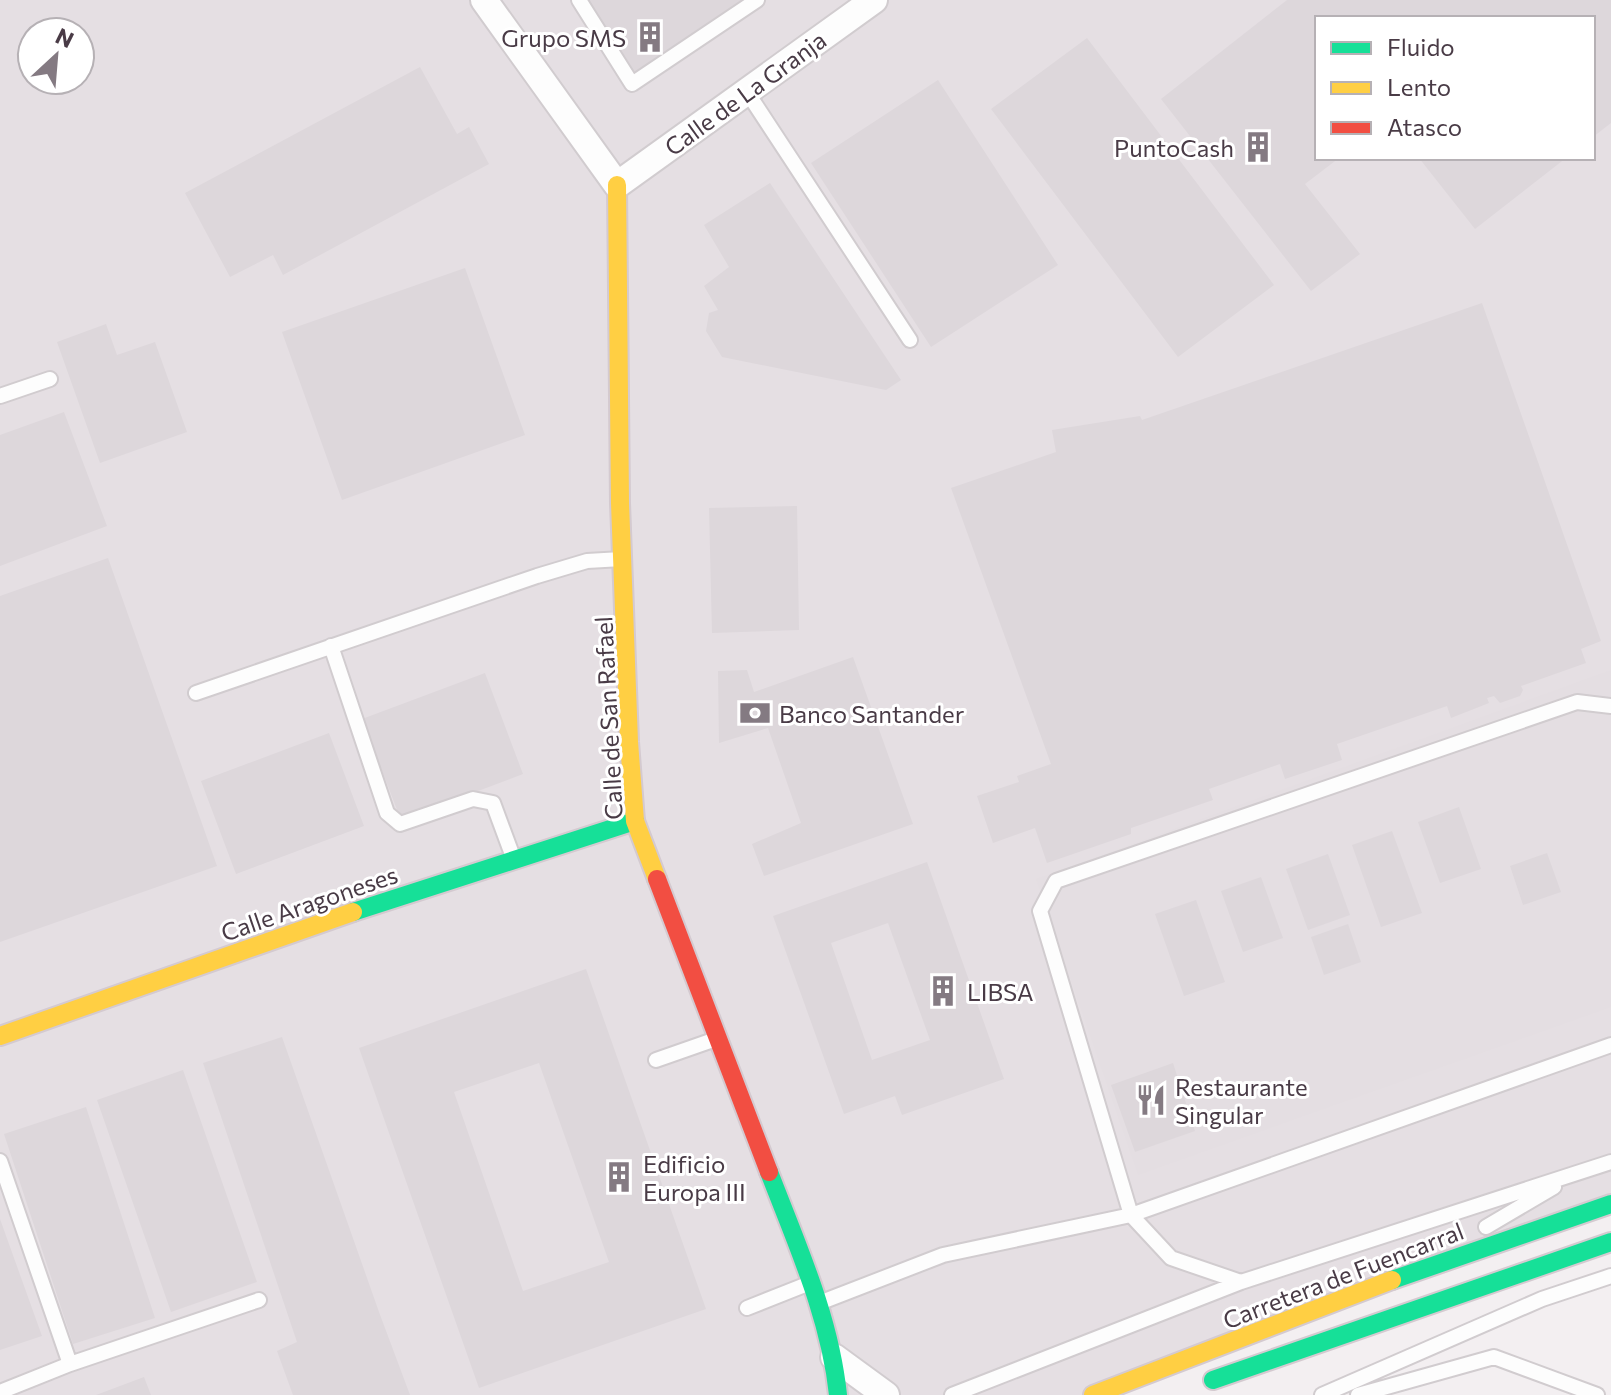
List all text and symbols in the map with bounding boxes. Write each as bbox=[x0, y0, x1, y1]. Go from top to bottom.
north arrow bbox=[16, 16, 96, 96]
legend bbox=[1315, 16, 1595, 160]
building icon: Grupo SMS bbox=[633, 20, 667, 54]
text: N bbox=[52, 22, 78, 53]
place label: Grupo SMS bbox=[501, 23, 626, 52]
street label: Calle de La Granja bbox=[659, 25, 831, 161]
text: Fluido bbox=[1387, 32, 1455, 61]
text: Lento bbox=[1387, 72, 1451, 101]
text: Atasco bbox=[1387, 112, 1462, 141]
building icon: PuntoCash bbox=[1241, 130, 1275, 164]
place label: PuntoCash bbox=[1114, 133, 1234, 162]
street label: Calle de San Rafael bbox=[588, 616, 628, 820]
bank icon: Banco Santander bbox=[738, 696, 772, 730]
place label: Banco Santander bbox=[779, 699, 965, 728]
street label: Calle Aragoneses bbox=[217, 859, 401, 947]
building icon: LIBSA bbox=[926, 974, 960, 1008]
place label: LIBSA bbox=[967, 977, 1034, 1006]
place label: Restaurante Singular bbox=[1175, 1072, 1308, 1129]
restaurant icon: Restaurante Singular bbox=[1134, 1083, 1168, 1117]
place label: Edificio Europa III bbox=[643, 1149, 746, 1206]
building icon: Edificio Europa III bbox=[602, 1160, 636, 1194]
street label: Carretera de Fuencarral bbox=[1219, 1216, 1467, 1334]

